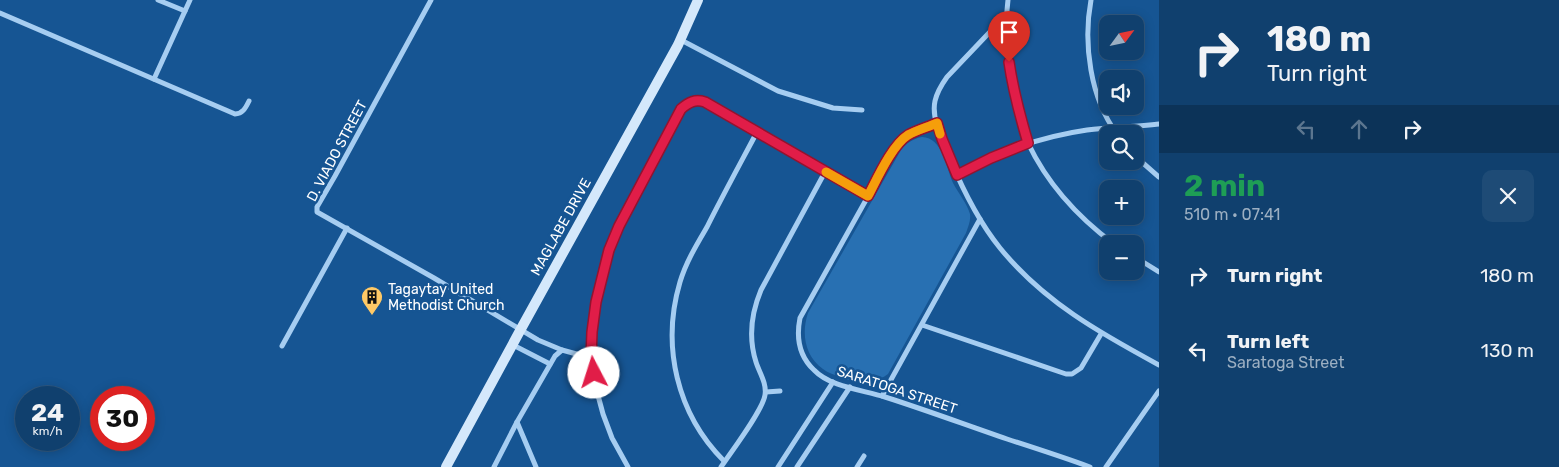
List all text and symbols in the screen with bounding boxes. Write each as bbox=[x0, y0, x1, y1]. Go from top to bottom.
pin bbox=[988, 11, 1030, 62]
north arrow bbox=[1099, 15, 1144, 60]
map controls bbox=[1099, 15, 1144, 280]
icon: arrive bbox=[995, 18, 1023, 46]
text: 180 m bbox=[1267, 18, 1371, 60]
icon: right bbox=[1184, 20, 1249, 85]
text: Turn right bbox=[1267, 60, 1367, 87]
button: sound bbox=[1099, 70, 1144, 115]
street label: D. VIADO STREET bbox=[303, 98, 371, 204]
icon: left bbox=[1292, 115, 1320, 143]
icon: ahead bbox=[1345, 115, 1373, 143]
icon: right bbox=[1398, 115, 1426, 143]
button: search bbox=[1099, 125, 1144, 170]
text: 2 min bbox=[1184, 168, 1265, 204]
button: close bbox=[1482, 170, 1534, 222]
street label: MAGLABE DRIVE bbox=[527, 175, 595, 279]
button: + bbox=[1099, 180, 1144, 225]
text: 510 m · 07:41 bbox=[1184, 205, 1280, 224]
button: − bbox=[1099, 235, 1144, 280]
icon: right bbox=[1184, 262, 1212, 290]
text: Turn right bbox=[1227, 264, 1322, 287]
text: 180 m bbox=[1480, 264, 1534, 287]
place label: Tagaytay United Methodist Church bbox=[388, 281, 504, 314]
building icon: Tagaytay United Methodist Church bbox=[360, 285, 384, 316]
text: Turn left bbox=[1227, 330, 1309, 353]
icon: left bbox=[1184, 337, 1212, 365]
text: 130 m bbox=[1481, 339, 1534, 362]
position arrow bbox=[567, 346, 619, 398]
text: Saratoga Street bbox=[1227, 353, 1345, 372]
street label: SARATOGA STREET bbox=[835, 363, 959, 417]
speed limit sign: 30 bbox=[90, 386, 155, 451]
text: 24 bbox=[31, 398, 64, 427]
text: km/h bbox=[33, 424, 62, 438]

